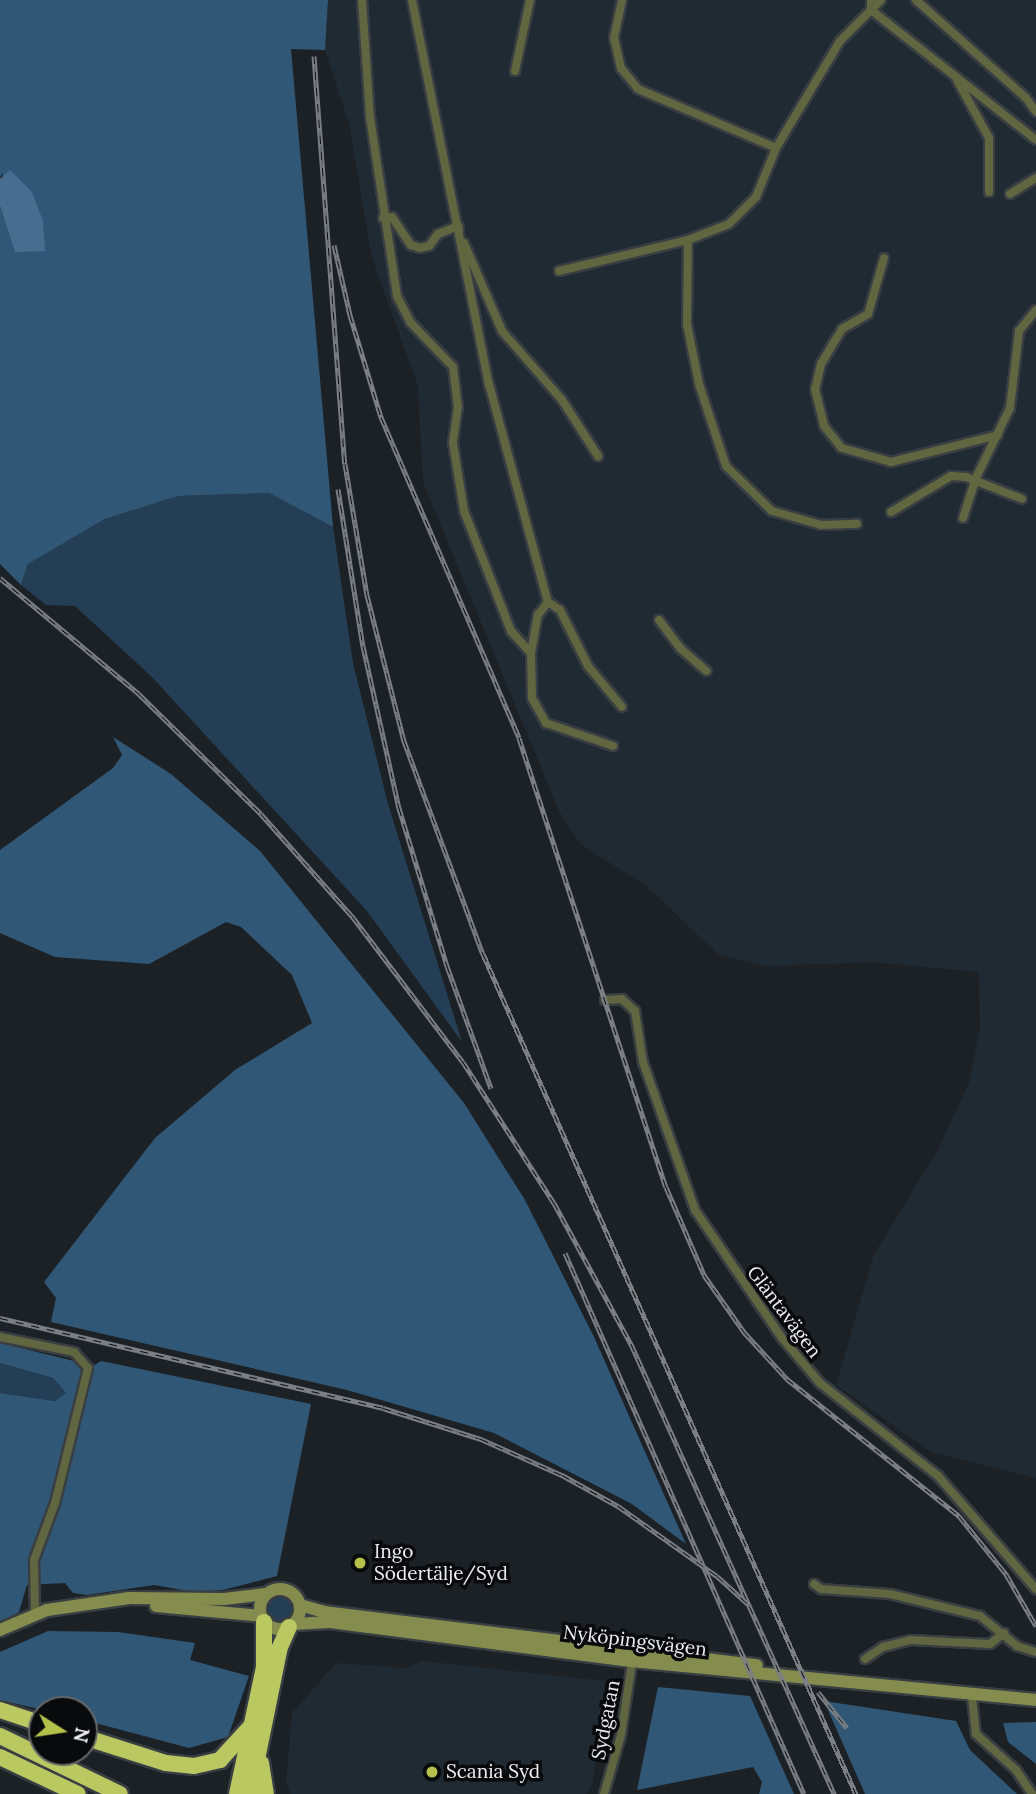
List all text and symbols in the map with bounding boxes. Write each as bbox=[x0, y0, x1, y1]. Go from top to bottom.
street label: Gläntavägen bbox=[742, 1262, 826, 1362]
place label: Ingo Södertälje/Syd bbox=[374, 1541, 508, 1585]
marker: Ingo Södertälje/Syd bbox=[352, 1555, 368, 1571]
street label: Nyköpingsvägen bbox=[562, 1621, 708, 1661]
street label: Sydgatan bbox=[587, 1678, 625, 1762]
north arrow bbox=[28, 1696, 98, 1766]
text: N bbox=[68, 1725, 95, 1745]
place label: Scania Syd bbox=[446, 1761, 540, 1783]
marker: Scania Syd bbox=[424, 1764, 440, 1780]

